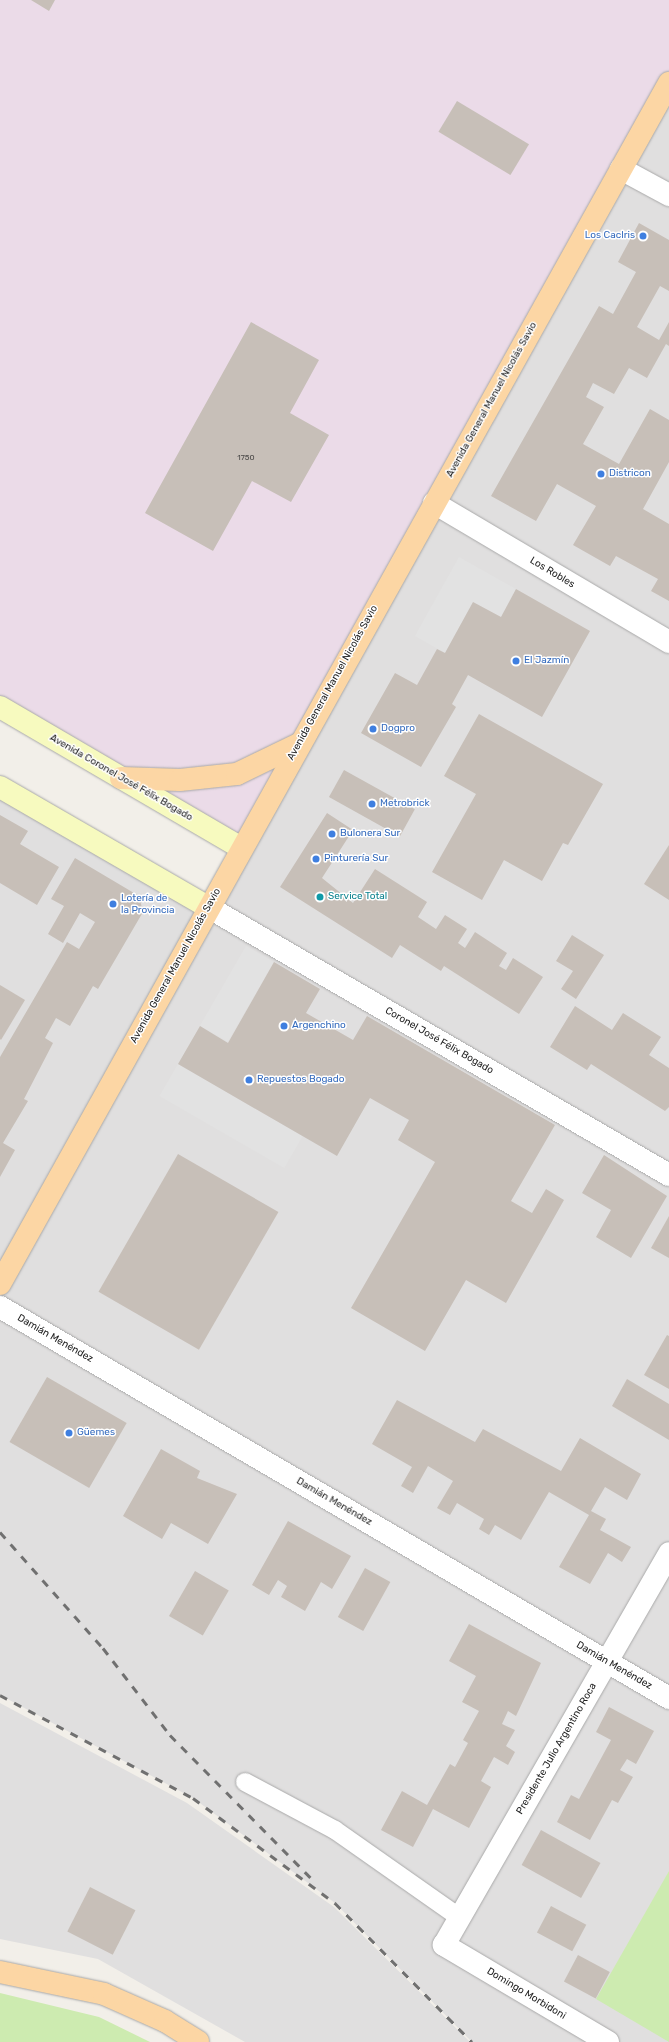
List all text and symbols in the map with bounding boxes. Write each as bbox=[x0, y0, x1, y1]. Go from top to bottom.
place label: Los Caclris bbox=[585, 230, 635, 242]
marker: Los Caclris bbox=[638, 231, 648, 241]
street label: Avenida General Manuel Nicolás Savio bbox=[444, 320, 540, 480]
house number: 1750 bbox=[237, 453, 255, 463]
place label: Districon bbox=[609, 468, 651, 480]
marker: Districon bbox=[596, 469, 606, 479]
street label: Los Robles bbox=[527, 555, 577, 591]
street label: Avenida General Manuel Nicolás Savio bbox=[285, 603, 381, 763]
place label: El Jazmín bbox=[524, 655, 569, 667]
marker: El Jazmín bbox=[511, 656, 521, 666]
place label: Dogpro bbox=[381, 723, 415, 735]
marker: Dogpro bbox=[368, 724, 378, 734]
street label: Avenida Coronel José Félix Bogado bbox=[47, 732, 195, 824]
place label: Metrobrick bbox=[380, 798, 430, 810]
marker: Metrobrick bbox=[367, 799, 377, 809]
place label: Bulonera Sur bbox=[340, 828, 400, 840]
marker: Bulonera Sur bbox=[327, 829, 337, 839]
place label: Pinturería Sur bbox=[324, 853, 388, 865]
marker: Pinturería Sur bbox=[311, 854, 321, 864]
street label: Avenida General Manuel Nicolás Savio bbox=[128, 886, 224, 1046]
place label: Service Total bbox=[328, 891, 388, 903]
place label: Lotería de la Provincia bbox=[121, 892, 175, 916]
marker: Service Total bbox=[315, 892, 325, 902]
marker: Lotería de la Provincia bbox=[108, 899, 118, 909]
street label: Coronel José Félix Bogado bbox=[383, 1005, 495, 1077]
place label: Argenchino bbox=[292, 1020, 346, 1032]
marker: Argenchino bbox=[279, 1021, 289, 1031]
place label: Repuestos Bogado bbox=[257, 1074, 345, 1086]
marker: Repuestos Bogado bbox=[244, 1075, 254, 1085]
street label: Damián Menéndez bbox=[15, 1312, 95, 1366]
place label: Güemes bbox=[77, 1427, 115, 1439]
marker: Güemes bbox=[64, 1428, 74, 1438]
street label: Damián Menéndez bbox=[294, 1475, 374, 1529]
street label: Damián Menéndez bbox=[574, 1639, 654, 1693]
street label: Presidente Julio Argentino Roca bbox=[514, 1681, 600, 1817]
street label: Domingo Morbidoni bbox=[484, 1966, 568, 2022]

